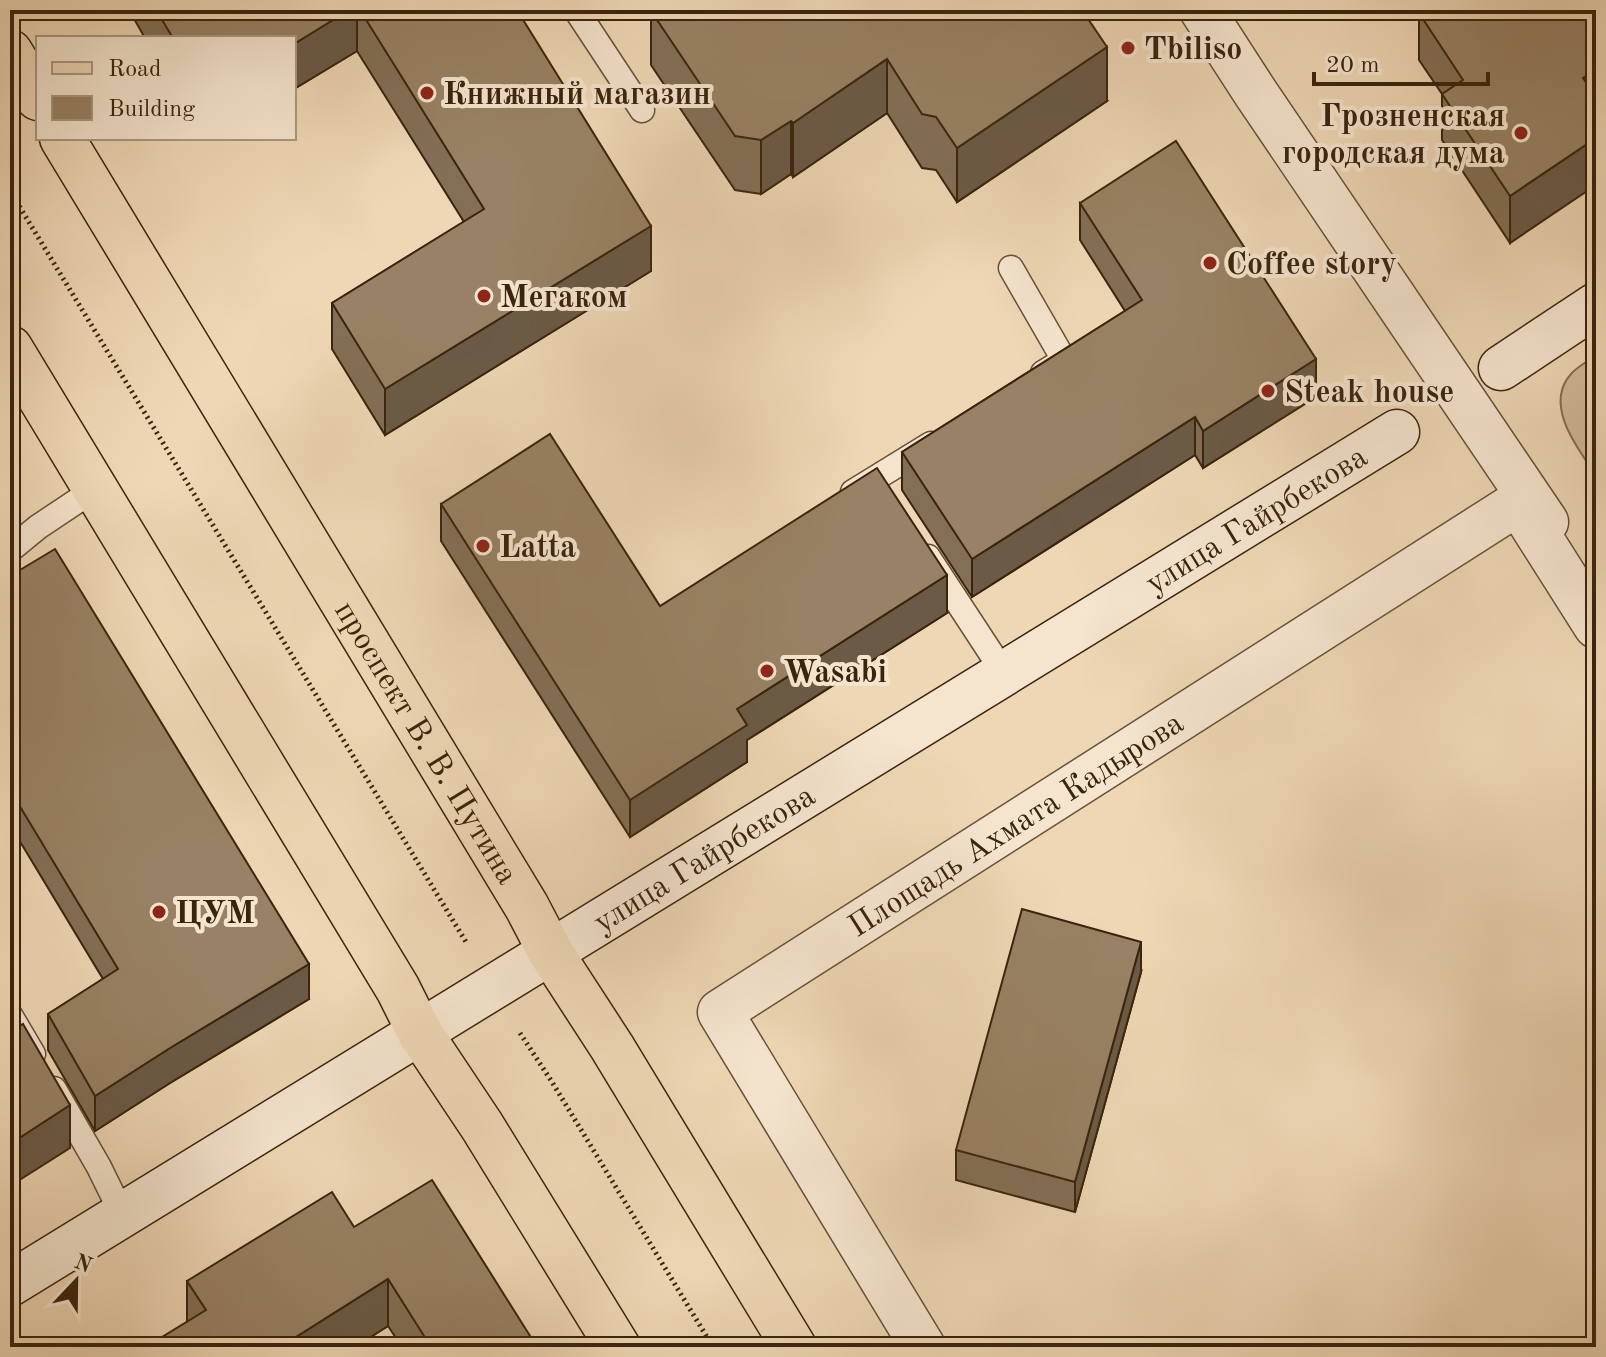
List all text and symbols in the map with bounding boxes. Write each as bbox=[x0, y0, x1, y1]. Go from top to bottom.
place label: Tbiliso bbox=[1144, 35, 1243, 67]
legend bbox=[36, 36, 296, 140]
scale bar bbox=[1314, 36, 1488, 86]
marker: Tbiliso bbox=[1119, 39, 1137, 57]
text: 20 m bbox=[1326, 54, 1380, 78]
text: Road bbox=[108, 58, 161, 82]
place label: Книжный магазин bbox=[443, 80, 711, 112]
marker: Книжный магазин bbox=[418, 84, 436, 102]
text: Building bbox=[108, 98, 195, 122]
place label: Грозненская городская дума bbox=[1282, 102, 1505, 171]
marker: Грозненская городская дума bbox=[1512, 124, 1530, 142]
place label: Coffee story bbox=[1226, 250, 1397, 282]
marker: Coffee story bbox=[1201, 254, 1219, 272]
place label: Мегаком bbox=[500, 283, 627, 315]
marker: Мегаком bbox=[475, 287, 493, 305]
place label: Steak house bbox=[1284, 378, 1454, 410]
marker: Steak house bbox=[1259, 382, 1277, 400]
street label: улица Гайрбекова bbox=[1141, 441, 1374, 601]
place label: Latta bbox=[499, 533, 576, 565]
marker: Latta bbox=[474, 537, 492, 555]
street label: проспект В. В. Путина bbox=[327, 597, 522, 891]
place label: Wasabi bbox=[783, 658, 887, 690]
marker: Wasabi bbox=[758, 662, 776, 680]
street label: Площадь Ахмата Кадырова bbox=[844, 708, 1190, 945]
street label: улица Гайрбекова bbox=[589, 780, 822, 940]
place label: ЦУМ bbox=[175, 899, 255, 931]
marker: ЦУМ bbox=[150, 903, 168, 921]
north arrow bbox=[36, 1241, 116, 1321]
text: N bbox=[71, 1251, 95, 1278]

